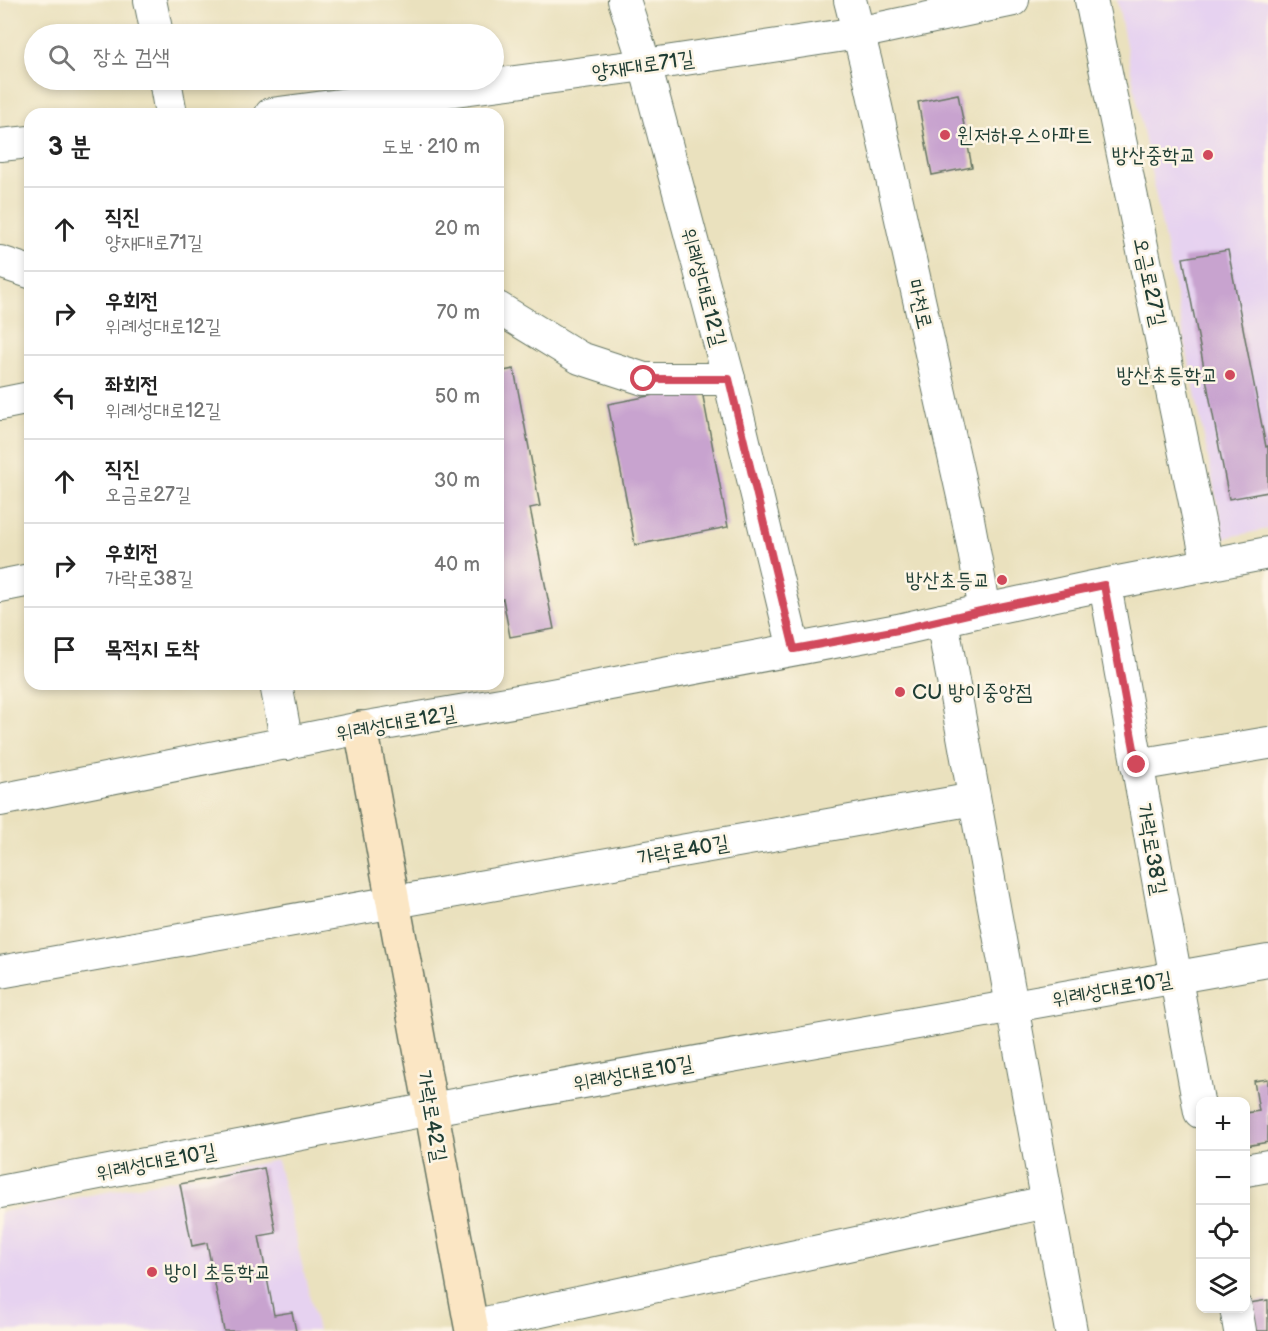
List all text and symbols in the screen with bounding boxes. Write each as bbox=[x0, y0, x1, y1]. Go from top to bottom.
search box bbox=[24, 24, 504, 90]
icon: search bbox=[45, 41, 78, 74]
text: 장소 검색 bbox=[93, 44, 170, 71]
street label: 양재대로71길 bbox=[590, 46, 696, 85]
place label: 윈저하우스아파트 bbox=[957, 123, 1092, 148]
marker: 윈저하우스아파트 bbox=[938, 128, 952, 142]
text: 3 분 bbox=[48, 132, 91, 163]
text: 도보 · 210 m bbox=[382, 135, 480, 159]
place label: 방산중학교 bbox=[1112, 143, 1196, 168]
marker: 방산중학교 bbox=[1201, 148, 1215, 162]
text: 직진 bbox=[105, 204, 140, 231]
icon: ahead bbox=[48, 213, 81, 246]
text: 20 m bbox=[435, 217, 480, 241]
street label: 위례성대로12길 bbox=[676, 225, 731, 349]
text: 양재대로71길 bbox=[105, 231, 203, 255]
street label: 오금로27길 bbox=[1128, 235, 1171, 329]
street label: 마천로 bbox=[902, 277, 937, 332]
text: 우회전 bbox=[105, 288, 158, 315]
icon: right bbox=[48, 297, 81, 330]
text: 70 m bbox=[436, 301, 480, 325]
text: 위례성대로12길 bbox=[105, 315, 221, 339]
place label: 방산초등학교 bbox=[1117, 363, 1218, 388]
route start bbox=[630, 365, 656, 391]
marker: 방산초등학교 bbox=[1223, 368, 1237, 382]
text: 좌회전 bbox=[105, 372, 158, 399]
icon: left bbox=[48, 381, 81, 414]
text: 50 m bbox=[435, 385, 480, 409]
text: 위례성대로12길 bbox=[105, 399, 221, 423]
text: 직진 bbox=[105, 456, 140, 483]
icon: ahead bbox=[48, 465, 81, 498]
text: 30 m bbox=[434, 469, 480, 493]
text: 오금로27길 bbox=[105, 483, 191, 507]
text: 우회전 bbox=[105, 540, 158, 567]
icon: right bbox=[48, 549, 81, 582]
text: 40 m bbox=[434, 553, 480, 577]
text: 가락로38길 bbox=[105, 567, 193, 591]
place label: 방산초등교 bbox=[906, 568, 990, 593]
marker: 방산초등교 bbox=[995, 573, 1009, 587]
icon: arrive bbox=[48, 633, 81, 666]
text: 목적지 도착 bbox=[105, 636, 199, 663]
place label: CU 방이중앙점 bbox=[912, 680, 1032, 705]
marker: CU 방이중앙점 bbox=[893, 685, 907, 699]
street label: 위례성대로12길 bbox=[334, 701, 458, 746]
route end bbox=[1123, 751, 1149, 777]
street label: 가락로38길 bbox=[1131, 801, 1172, 897]
street label: 가락로40길 bbox=[635, 830, 731, 871]
street label: 위례성대로10길 bbox=[1050, 967, 1174, 1012]
street label: 위례성대로10길 bbox=[571, 1051, 695, 1096]
street label: 가락로42길 bbox=[411, 1068, 452, 1164]
map controls bbox=[1196, 1097, 1250, 1313]
button: + bbox=[1196, 1097, 1250, 1151]
street label: 위례성대로10길 bbox=[94, 1139, 218, 1186]
button: − bbox=[1196, 1151, 1250, 1205]
button: locate bbox=[1196, 1205, 1250, 1259]
button: layers bbox=[1196, 1259, 1250, 1313]
place label: 방이 초등학교 bbox=[164, 1260, 271, 1285]
marker: 방이 초등학교 bbox=[145, 1265, 159, 1279]

